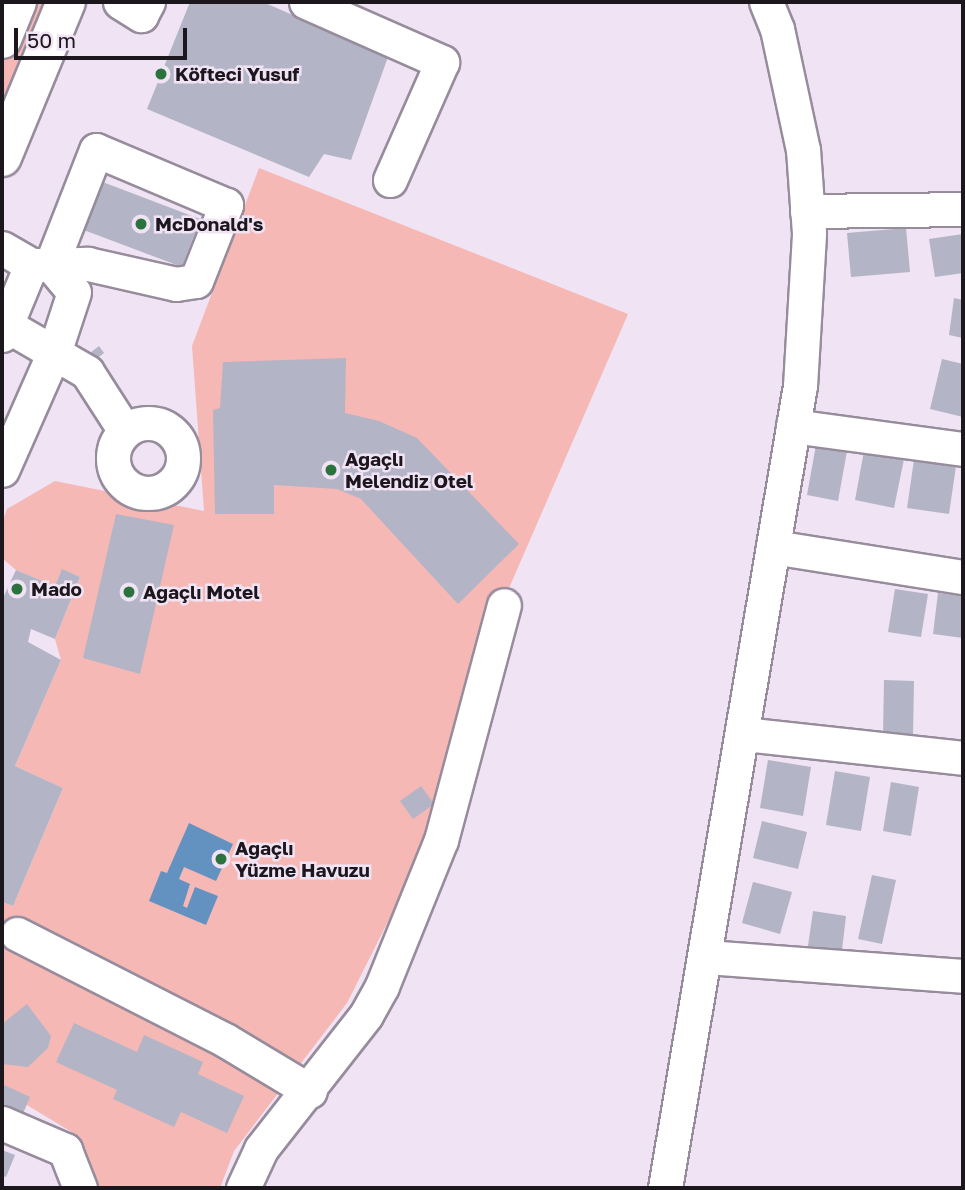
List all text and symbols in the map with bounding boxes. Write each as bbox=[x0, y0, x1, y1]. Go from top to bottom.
scale bar bbox=[18, 14, 191, 58]
text: 50 m bbox=[27, 27, 76, 53]
place label: Köfteci Yusuf bbox=[175, 63, 299, 85]
marker: Köfteci Yusuf bbox=[153, 66, 169, 82]
place label: McDonald's bbox=[155, 213, 263, 235]
marker: McDonald's bbox=[133, 216, 149, 232]
place label: Ağaçlı Melendiz Otel bbox=[345, 448, 473, 492]
marker: Ağaçlı Melendiz Otel bbox=[323, 462, 339, 478]
place label: Mado bbox=[31, 578, 82, 600]
marker: Mado bbox=[9, 581, 25, 597]
place label: Ağaçlı Motel bbox=[143, 581, 260, 603]
marker: Ağaçlı Motel bbox=[121, 584, 137, 600]
place label: Ağaçlı Yüzme Havuzu bbox=[235, 837, 370, 881]
marker: Ağaçlı Yüzme Havuzu bbox=[213, 851, 229, 867]

